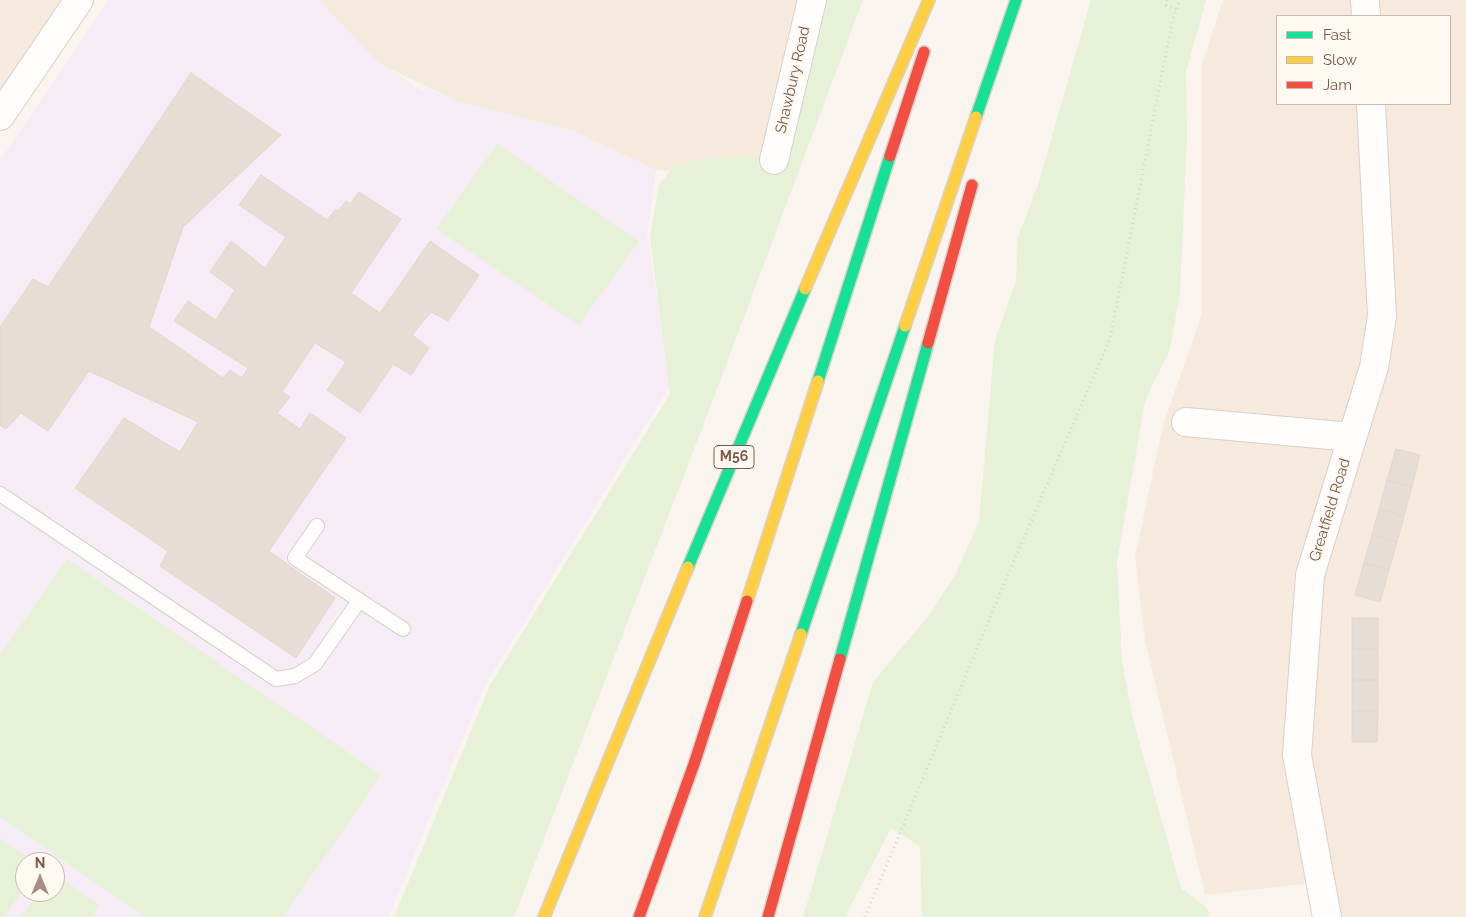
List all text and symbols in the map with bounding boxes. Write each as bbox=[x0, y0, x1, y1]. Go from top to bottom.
legend bbox=[1276, 15, 1451, 105]
street label: Shawbury Road bbox=[772, 25, 814, 135]
text: Fast bbox=[1323, 26, 1351, 44]
text: Slow bbox=[1323, 51, 1357, 69]
text: Jam bbox=[1323, 76, 1352, 94]
road number: M56 bbox=[714, 446, 754, 468]
street label: Greatfield Road bbox=[1306, 456, 1354, 564]
north arrow bbox=[15, 852, 65, 902]
text: N bbox=[35, 855, 45, 871]

